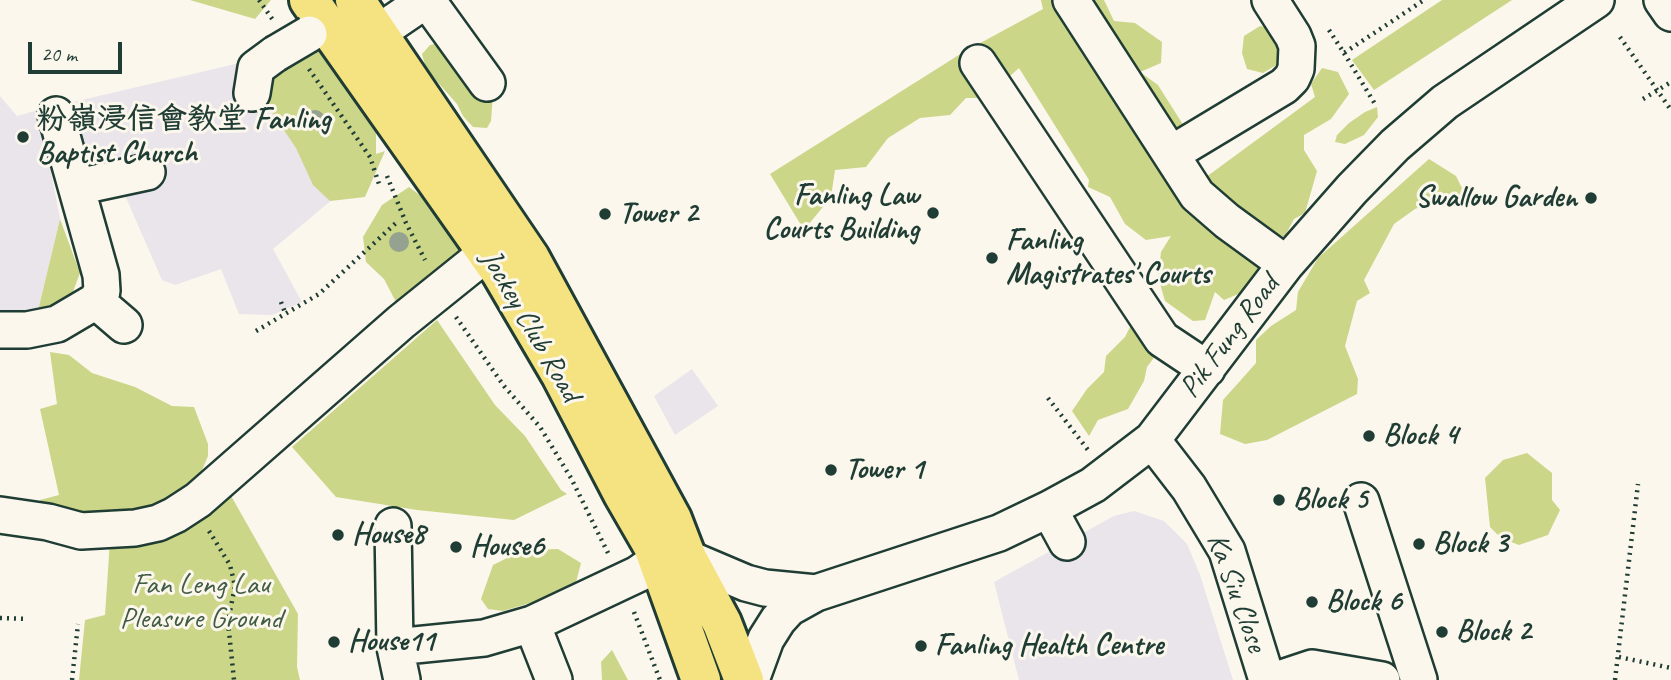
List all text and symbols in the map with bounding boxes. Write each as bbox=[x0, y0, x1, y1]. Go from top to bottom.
scale bar bbox=[32, 28, 126, 72]
text: 20 m bbox=[41, 41, 77, 67]
place label: 粉嶺浸信會教堂 Fanling Baptist Church bbox=[37, 102, 330, 172]
marker: 粉嶺浸信會教堂 Fanling Baptist Church bbox=[15, 129, 31, 145]
place label: Fanling Law Courts Building bbox=[764, 178, 919, 248]
place label: Swallow Garden bbox=[1415, 180, 1577, 216]
marker: Swallow Garden bbox=[1583, 190, 1599, 206]
place label: Tower 2 bbox=[619, 196, 698, 232]
marker: Fanling Law Courts Building bbox=[925, 205, 941, 221]
marker: Tower 2 bbox=[597, 206, 613, 222]
place label: Fanling Magistrates' Courts bbox=[1006, 223, 1211, 294]
street label: Jockey Club Road bbox=[472, 244, 588, 408]
marker: Fanling Magistrates' Courts bbox=[984, 250, 1000, 266]
street label: Pik Fung Road bbox=[1172, 269, 1288, 405]
place label: Block 4 bbox=[1383, 418, 1458, 454]
marker: Block 4 bbox=[1361, 428, 1377, 444]
place label: Tower 1 bbox=[845, 452, 924, 488]
marker: Tower 1 bbox=[823, 462, 839, 478]
place label: Block 5 bbox=[1293, 482, 1367, 518]
marker: Block 5 bbox=[1271, 492, 1287, 508]
place label: House8 bbox=[352, 517, 425, 553]
place label: Block 3 bbox=[1433, 526, 1508, 562]
marker: House8 bbox=[330, 527, 346, 543]
place label: House6 bbox=[470, 529, 544, 565]
street label: Ka Siu Close bbox=[1198, 529, 1274, 657]
marker: Block 3 bbox=[1411, 536, 1427, 552]
marker: House6 bbox=[448, 539, 464, 555]
park label: Fan Leng Lau Pleasure Ground bbox=[120, 567, 282, 638]
place label: Block 6 bbox=[1326, 584, 1402, 620]
marker: Block 6 bbox=[1304, 594, 1320, 610]
place label: Block 2 bbox=[1456, 614, 1531, 650]
place label: House11 bbox=[348, 624, 435, 660]
marker: Block 2 bbox=[1434, 624, 1450, 640]
place label: Fanling Health Centre bbox=[935, 628, 1163, 664]
marker: House11 bbox=[326, 634, 342, 650]
marker: Fanling Health Centre bbox=[913, 638, 929, 654]

